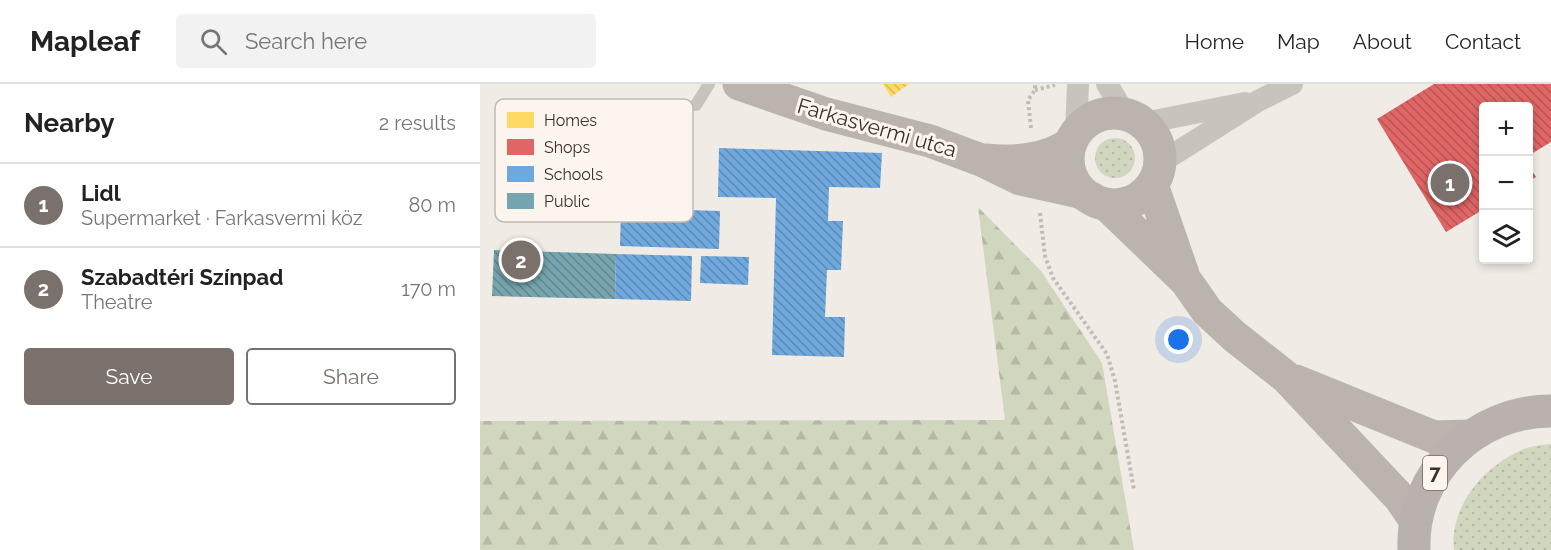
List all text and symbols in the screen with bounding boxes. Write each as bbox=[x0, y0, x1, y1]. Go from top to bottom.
search box bbox=[176, 14, 596, 68]
text: Mapleaf bbox=[30, 25, 140, 58]
icon: search bbox=[197, 25, 230, 58]
text: Search here bbox=[245, 28, 367, 54]
text: Home bbox=[1185, 29, 1244, 54]
text: Map bbox=[1277, 29, 1320, 54]
text: About bbox=[1353, 29, 1412, 54]
text: Contact bbox=[1445, 29, 1521, 54]
street label: Farkasvermi utca bbox=[795, 93, 960, 162]
legend bbox=[495, 99, 693, 222]
map controls bbox=[1479, 102, 1533, 264]
button: + bbox=[1479, 102, 1533, 156]
text: Nearby bbox=[24, 108, 114, 138]
text: 2 results bbox=[379, 111, 456, 135]
text: Homes bbox=[544, 111, 597, 130]
text: Shops bbox=[544, 138, 590, 157]
button: − bbox=[1479, 156, 1533, 210]
pin: 1 bbox=[1430, 160, 1470, 206]
text: Schools bbox=[544, 165, 603, 184]
text: Lidl bbox=[81, 180, 121, 206]
text: Public bbox=[544, 192, 590, 211]
text: 1 bbox=[39, 193, 48, 217]
text: 80 m bbox=[408, 193, 456, 217]
text: Supermarket · Farkasvermi köz bbox=[81, 206, 363, 230]
button: layers bbox=[1479, 210, 1533, 264]
pin: 2 bbox=[502, 238, 540, 282]
text: Szabadtéri Színpad bbox=[81, 264, 283, 290]
text: 2 bbox=[38, 277, 49, 301]
text: 170 m bbox=[401, 277, 456, 301]
text: Theatre bbox=[81, 290, 153, 314]
your location bbox=[1164, 325, 1193, 354]
button: Save bbox=[24, 348, 234, 405]
button: Share bbox=[246, 348, 456, 405]
road number: 7 bbox=[1423, 456, 1447, 490]

